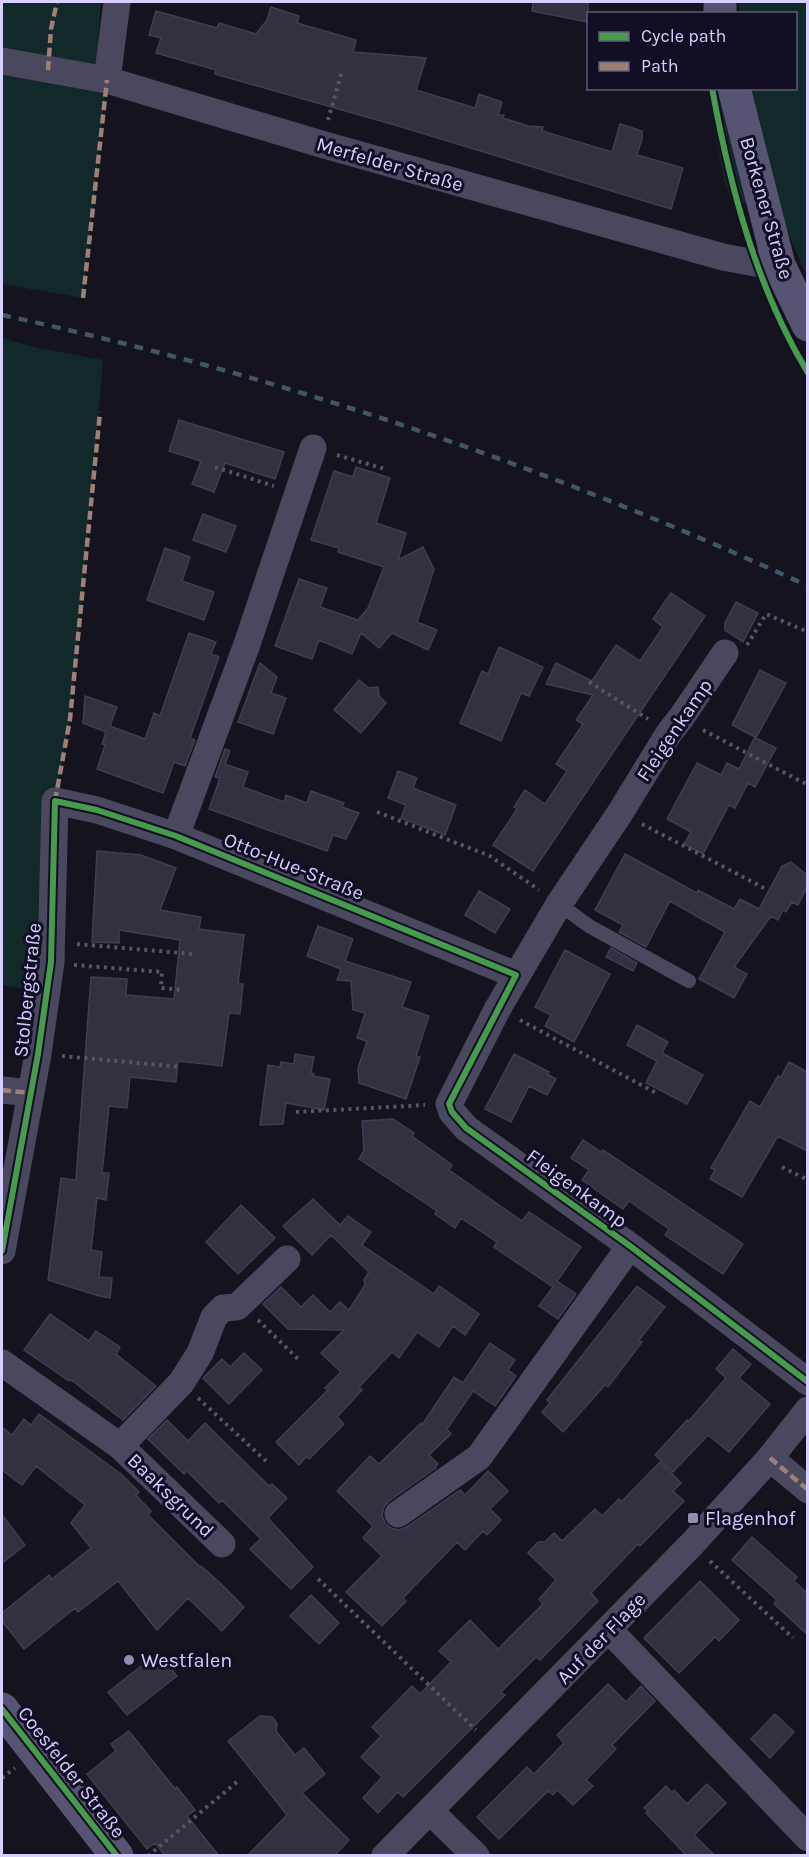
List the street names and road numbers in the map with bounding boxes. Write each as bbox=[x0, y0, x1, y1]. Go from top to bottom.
street label: Merfelder Straße bbox=[314, 133, 466, 196]
street label: Borkener Straße bbox=[735, 134, 798, 282]
street label: Fleigenkamp bbox=[632, 675, 717, 786]
street label: Otto-Hue-Straße bbox=[220, 828, 367, 905]
street label: Stolbergstraße bbox=[9, 922, 46, 1059]
street label: Fleigenkamp bbox=[522, 1144, 631, 1233]
street label: Baaksgrund bbox=[123, 1449, 218, 1542]
street label: Auf der Flage bbox=[552, 1588, 651, 1689]
street label: Coesfelder Straße bbox=[13, 1702, 130, 1843]

